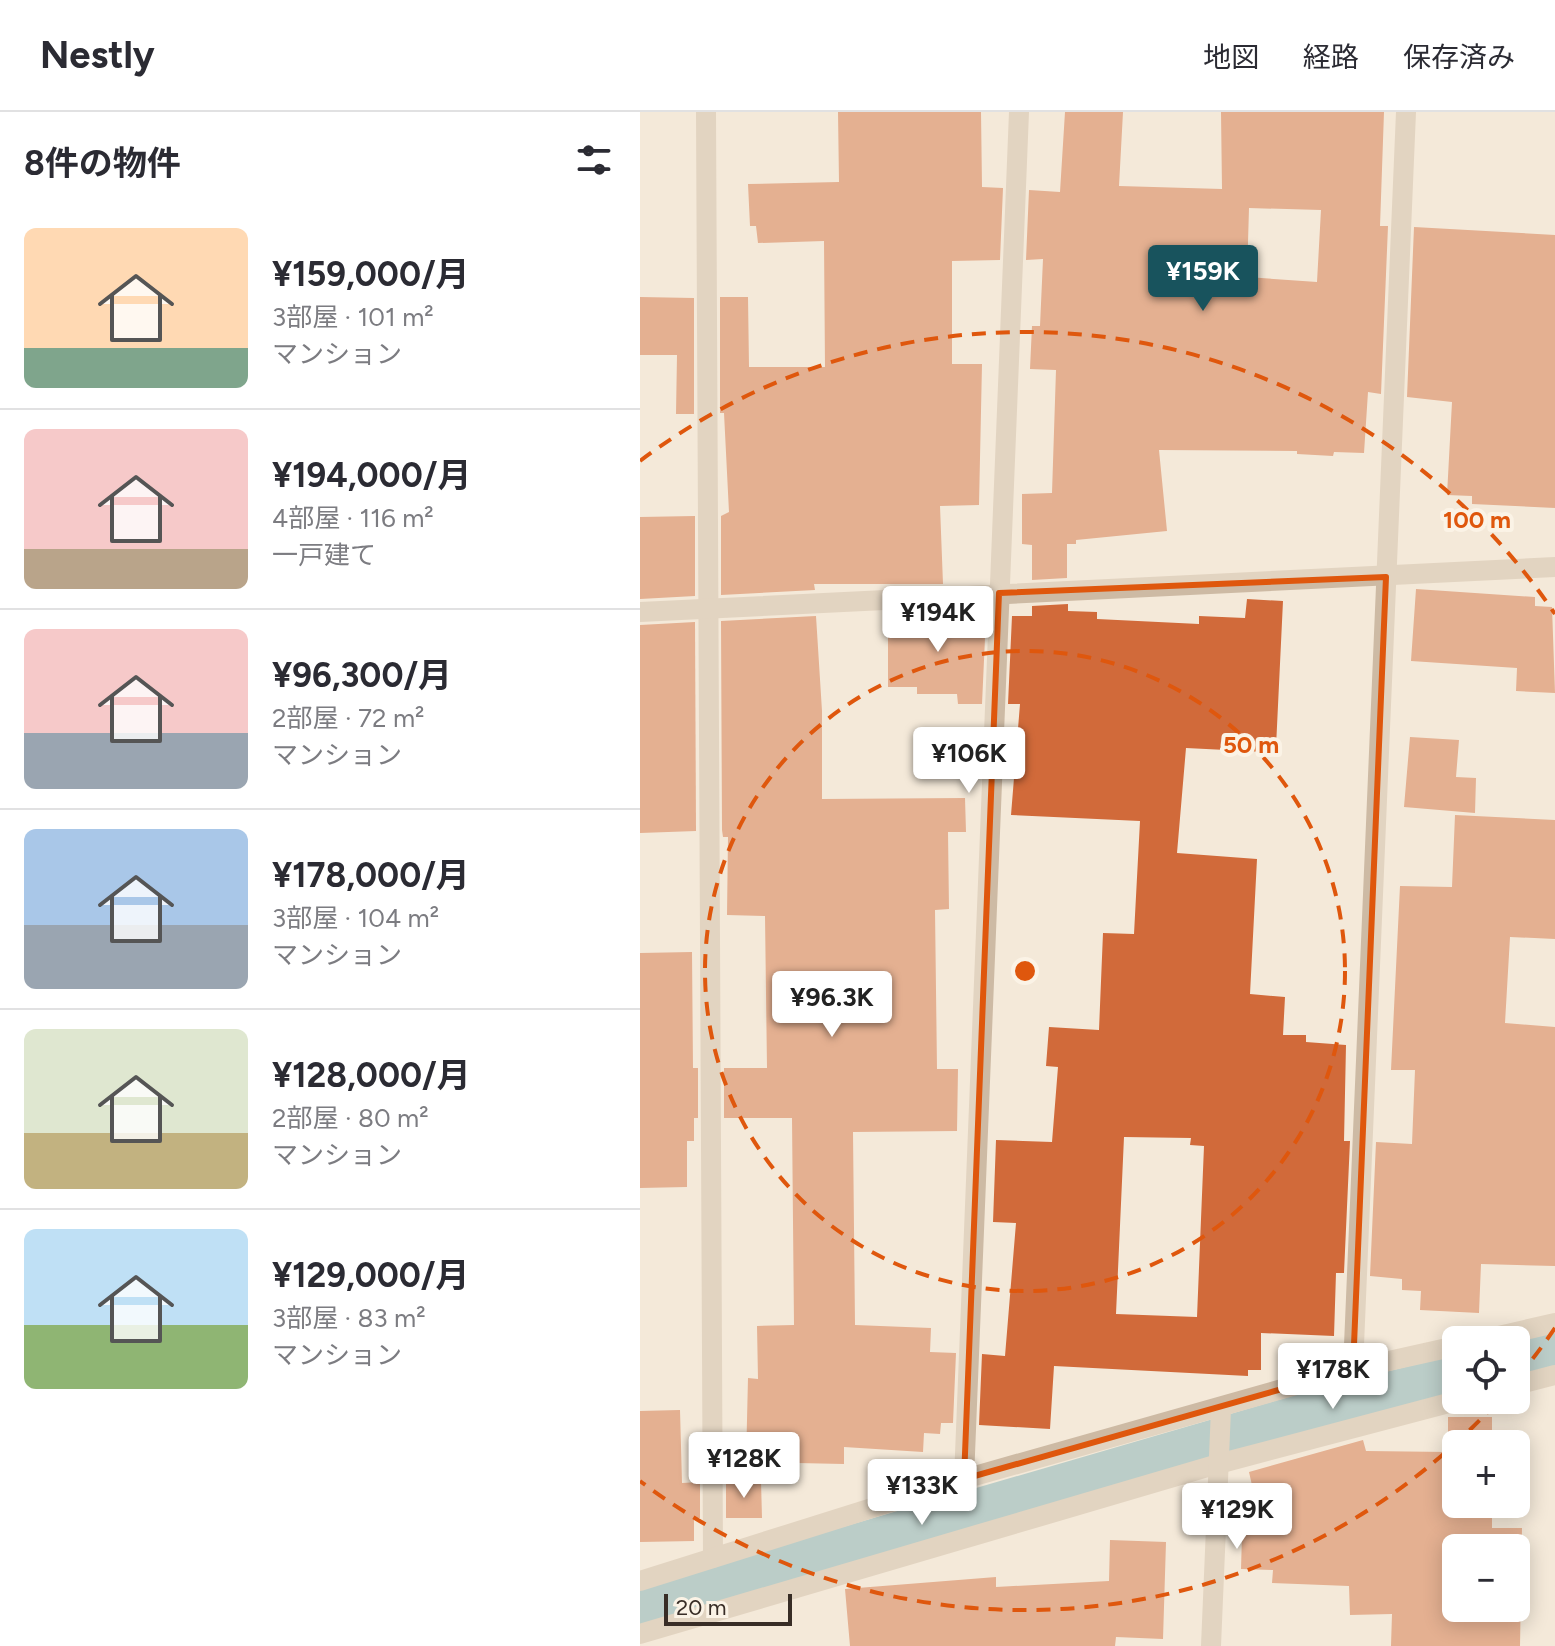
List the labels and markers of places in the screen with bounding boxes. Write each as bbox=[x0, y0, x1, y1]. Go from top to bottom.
pin: ¥159K bbox=[1147, 245, 1259, 313]
pin: ¥194K bbox=[882, 586, 994, 654]
pin: ¥106K bbox=[913, 727, 1025, 795]
centre of rings bbox=[1011, 957, 1039, 985]
pin: ¥96.3K bbox=[767, 971, 897, 1039]
pin: ¥178K bbox=[1277, 1343, 1389, 1411]
pin: ¥128K bbox=[688, 1432, 800, 1500]
pin: ¥133K bbox=[866, 1459, 978, 1527]
pin: ¥129K bbox=[1181, 1483, 1293, 1551]

